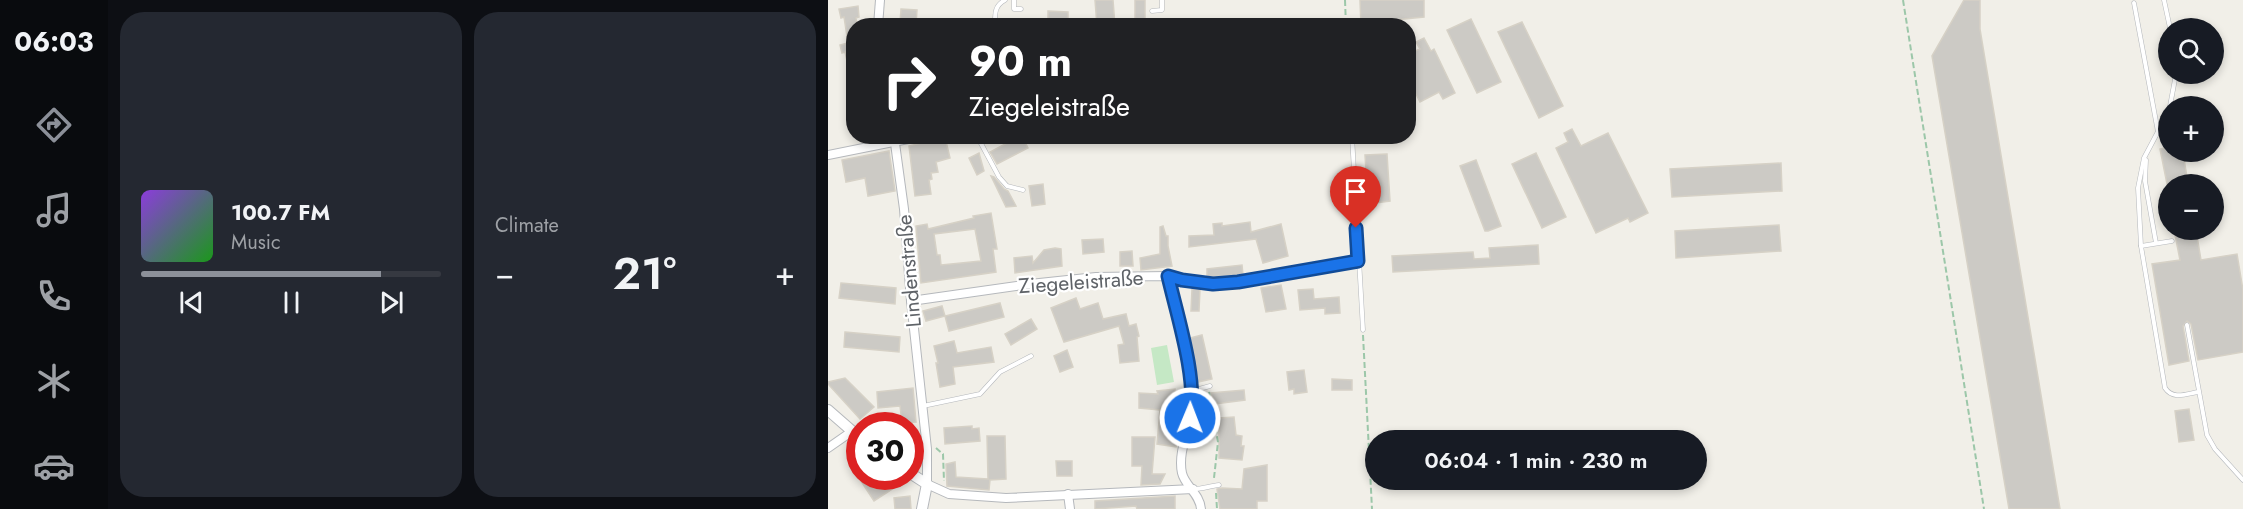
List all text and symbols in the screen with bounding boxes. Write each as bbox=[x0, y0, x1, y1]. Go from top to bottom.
map controls bbox=[2158, 18, 2224, 240]
button: search bbox=[2158, 18, 2224, 84]
text: 06:03 bbox=[14, 22, 94, 61]
text: 90 m bbox=[969, 31, 1072, 92]
icon: right bbox=[870, 42, 948, 120]
text: Ziegeleistraße bbox=[969, 87, 1130, 126]
button: + bbox=[2158, 96, 2224, 162]
icon: directions bbox=[33, 104, 75, 146]
pin bbox=[1330, 166, 1381, 228]
button: − bbox=[2158, 174, 2224, 240]
icon: arrive bbox=[1339, 175, 1372, 208]
icon: music bbox=[33, 189, 75, 231]
text: 100.7 FM bbox=[231, 196, 330, 228]
text: Climate bbox=[495, 211, 559, 240]
street label: Lindenstraße bbox=[889, 213, 929, 329]
text: Music bbox=[231, 228, 281, 257]
text: 21° bbox=[613, 241, 676, 306]
text: − bbox=[495, 250, 514, 297]
text: + bbox=[775, 250, 795, 297]
street label: Ziegeleistraße bbox=[1018, 263, 1145, 301]
icon: phone bbox=[33, 275, 75, 317]
icon: previous bbox=[175, 286, 208, 319]
icon: pause bbox=[275, 286, 308, 319]
icon: next bbox=[375, 286, 408, 319]
icon: climate bbox=[33, 360, 75, 402]
position arrow bbox=[1158, 386, 1222, 450]
speed limit sign: 30 bbox=[846, 412, 924, 490]
text: 06:04 · 1 min · 230 m bbox=[1424, 444, 1648, 476]
icon: car bbox=[33, 445, 75, 487]

